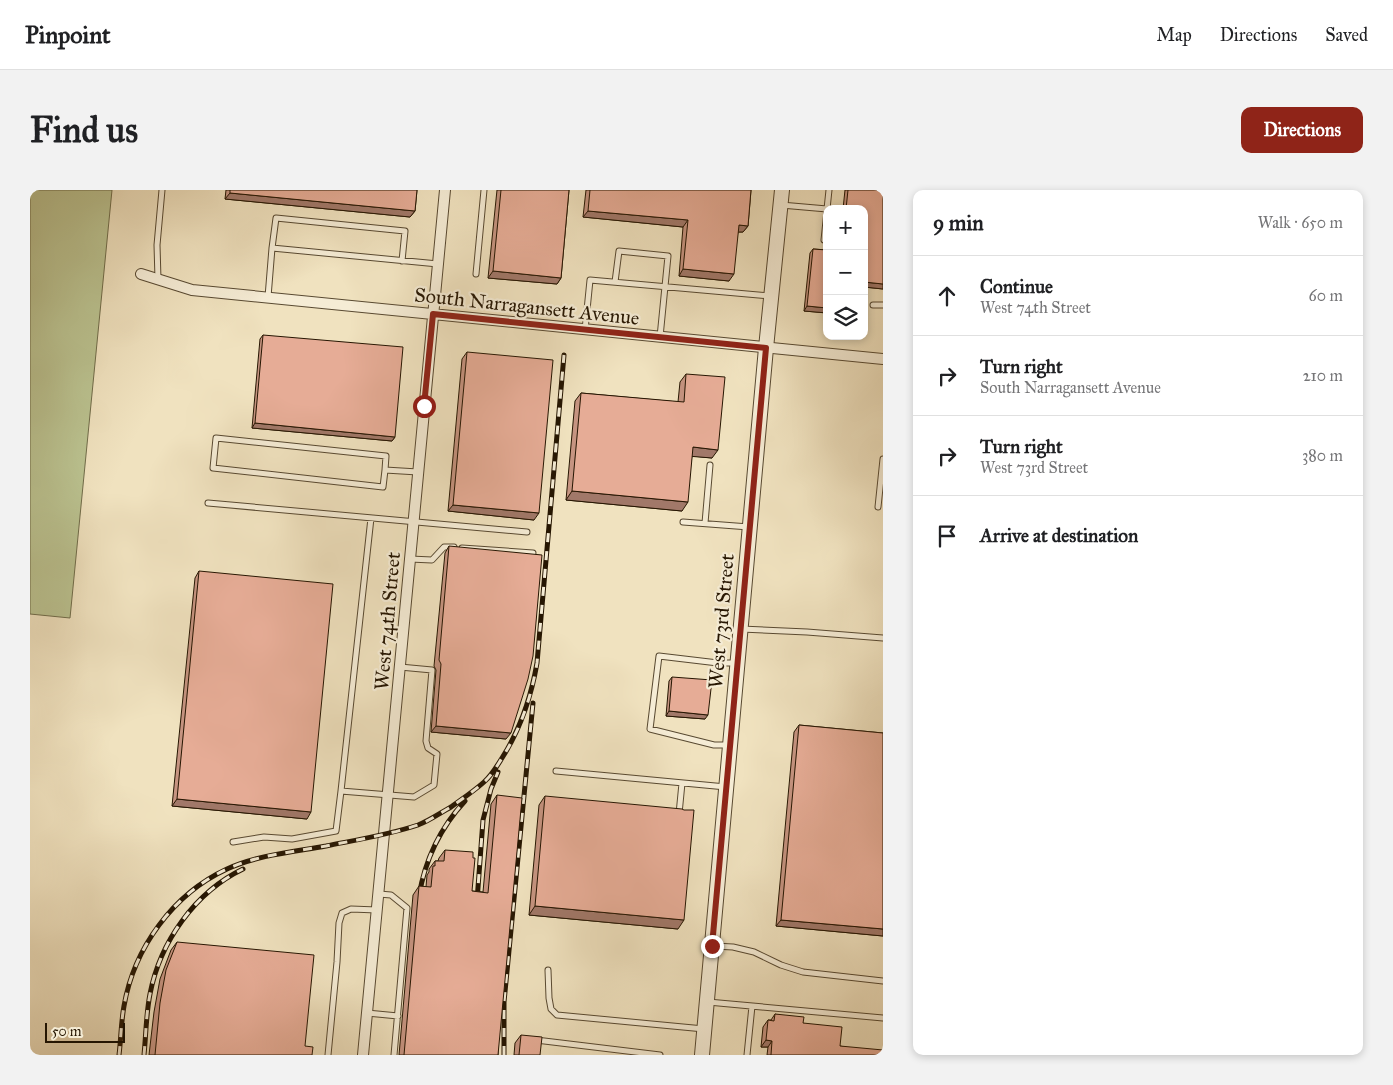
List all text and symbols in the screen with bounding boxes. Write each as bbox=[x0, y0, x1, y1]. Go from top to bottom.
text: Pinpoint bbox=[25, 20, 111, 50]
text: Map bbox=[1156, 24, 1192, 46]
text: Directions bbox=[1220, 24, 1297, 46]
text: Saved bbox=[1325, 24, 1368, 46]
button: Directions bbox=[1241, 107, 1363, 153]
text: Find us bbox=[30, 109, 138, 152]
map controls bbox=[823, 205, 868, 340]
button: + bbox=[823, 205, 868, 250]
text: 9 min bbox=[933, 210, 984, 236]
text: Walk · 650 m bbox=[1258, 213, 1343, 232]
button: − bbox=[823, 250, 868, 295]
text: Continue bbox=[980, 275, 1053, 298]
street label: South Narragansett Avenue bbox=[413, 282, 641, 331]
icon: ahead bbox=[933, 282, 961, 310]
text: 60 m bbox=[1309, 286, 1343, 305]
button: layers bbox=[823, 295, 868, 340]
text: West 74th Street bbox=[980, 298, 1091, 317]
text: Turn right bbox=[980, 355, 1063, 378]
icon: right bbox=[933, 362, 961, 390]
text: 210 m bbox=[1303, 366, 1343, 385]
text: South Narragansett Avenue bbox=[980, 378, 1161, 397]
route start bbox=[413, 395, 436, 418]
text: Turn right bbox=[980, 435, 1063, 458]
icon: right bbox=[933, 442, 961, 470]
text: 380 m bbox=[1302, 446, 1343, 465]
text: West 73rd Street bbox=[980, 458, 1088, 477]
icon: arrive bbox=[933, 522, 961, 550]
text: Arrive at destination bbox=[980, 524, 1138, 547]
street label: West 74th Street bbox=[369, 551, 405, 691]
street label: West 73rd Street bbox=[703, 553, 739, 689]
route end bbox=[701, 935, 724, 958]
scale bar bbox=[45, 1020, 125, 1043]
text: 50 m bbox=[52, 1023, 81, 1040]

